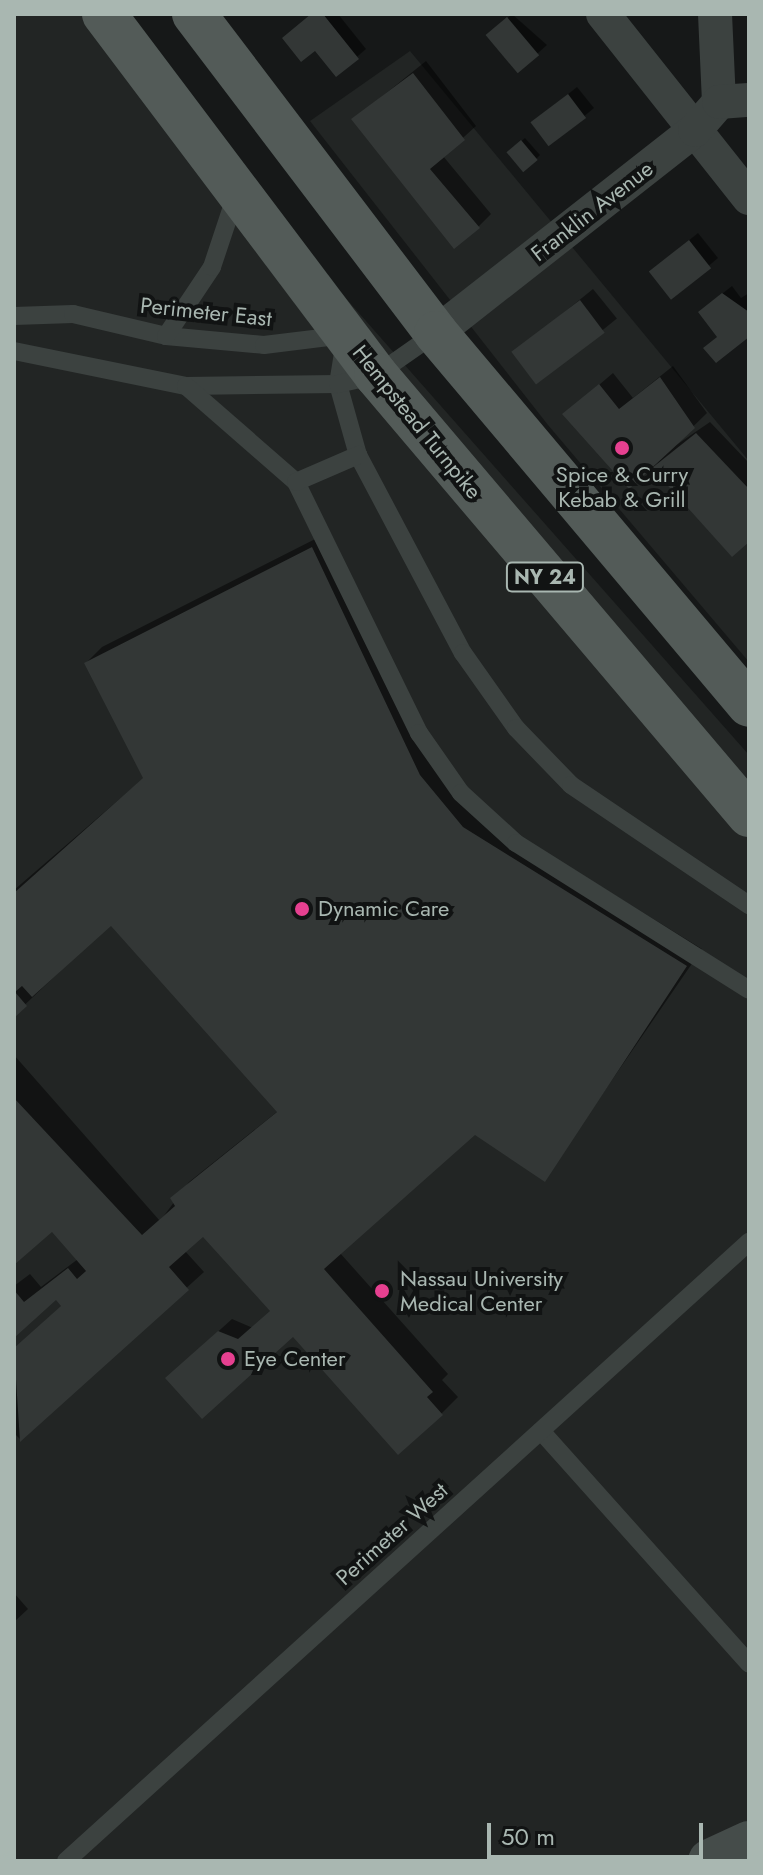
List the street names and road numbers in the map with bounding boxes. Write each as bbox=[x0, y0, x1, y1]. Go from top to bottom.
street label: Franklin Avenue bbox=[526, 155, 658, 267]
street label: Perimeter East bbox=[139, 292, 273, 332]
street label: Hempstead Turnpike bbox=[347, 340, 487, 504]
road number: NY 24 bbox=[505, 561, 585, 593]
street label: Perimeter West bbox=[331, 1477, 453, 1591]

